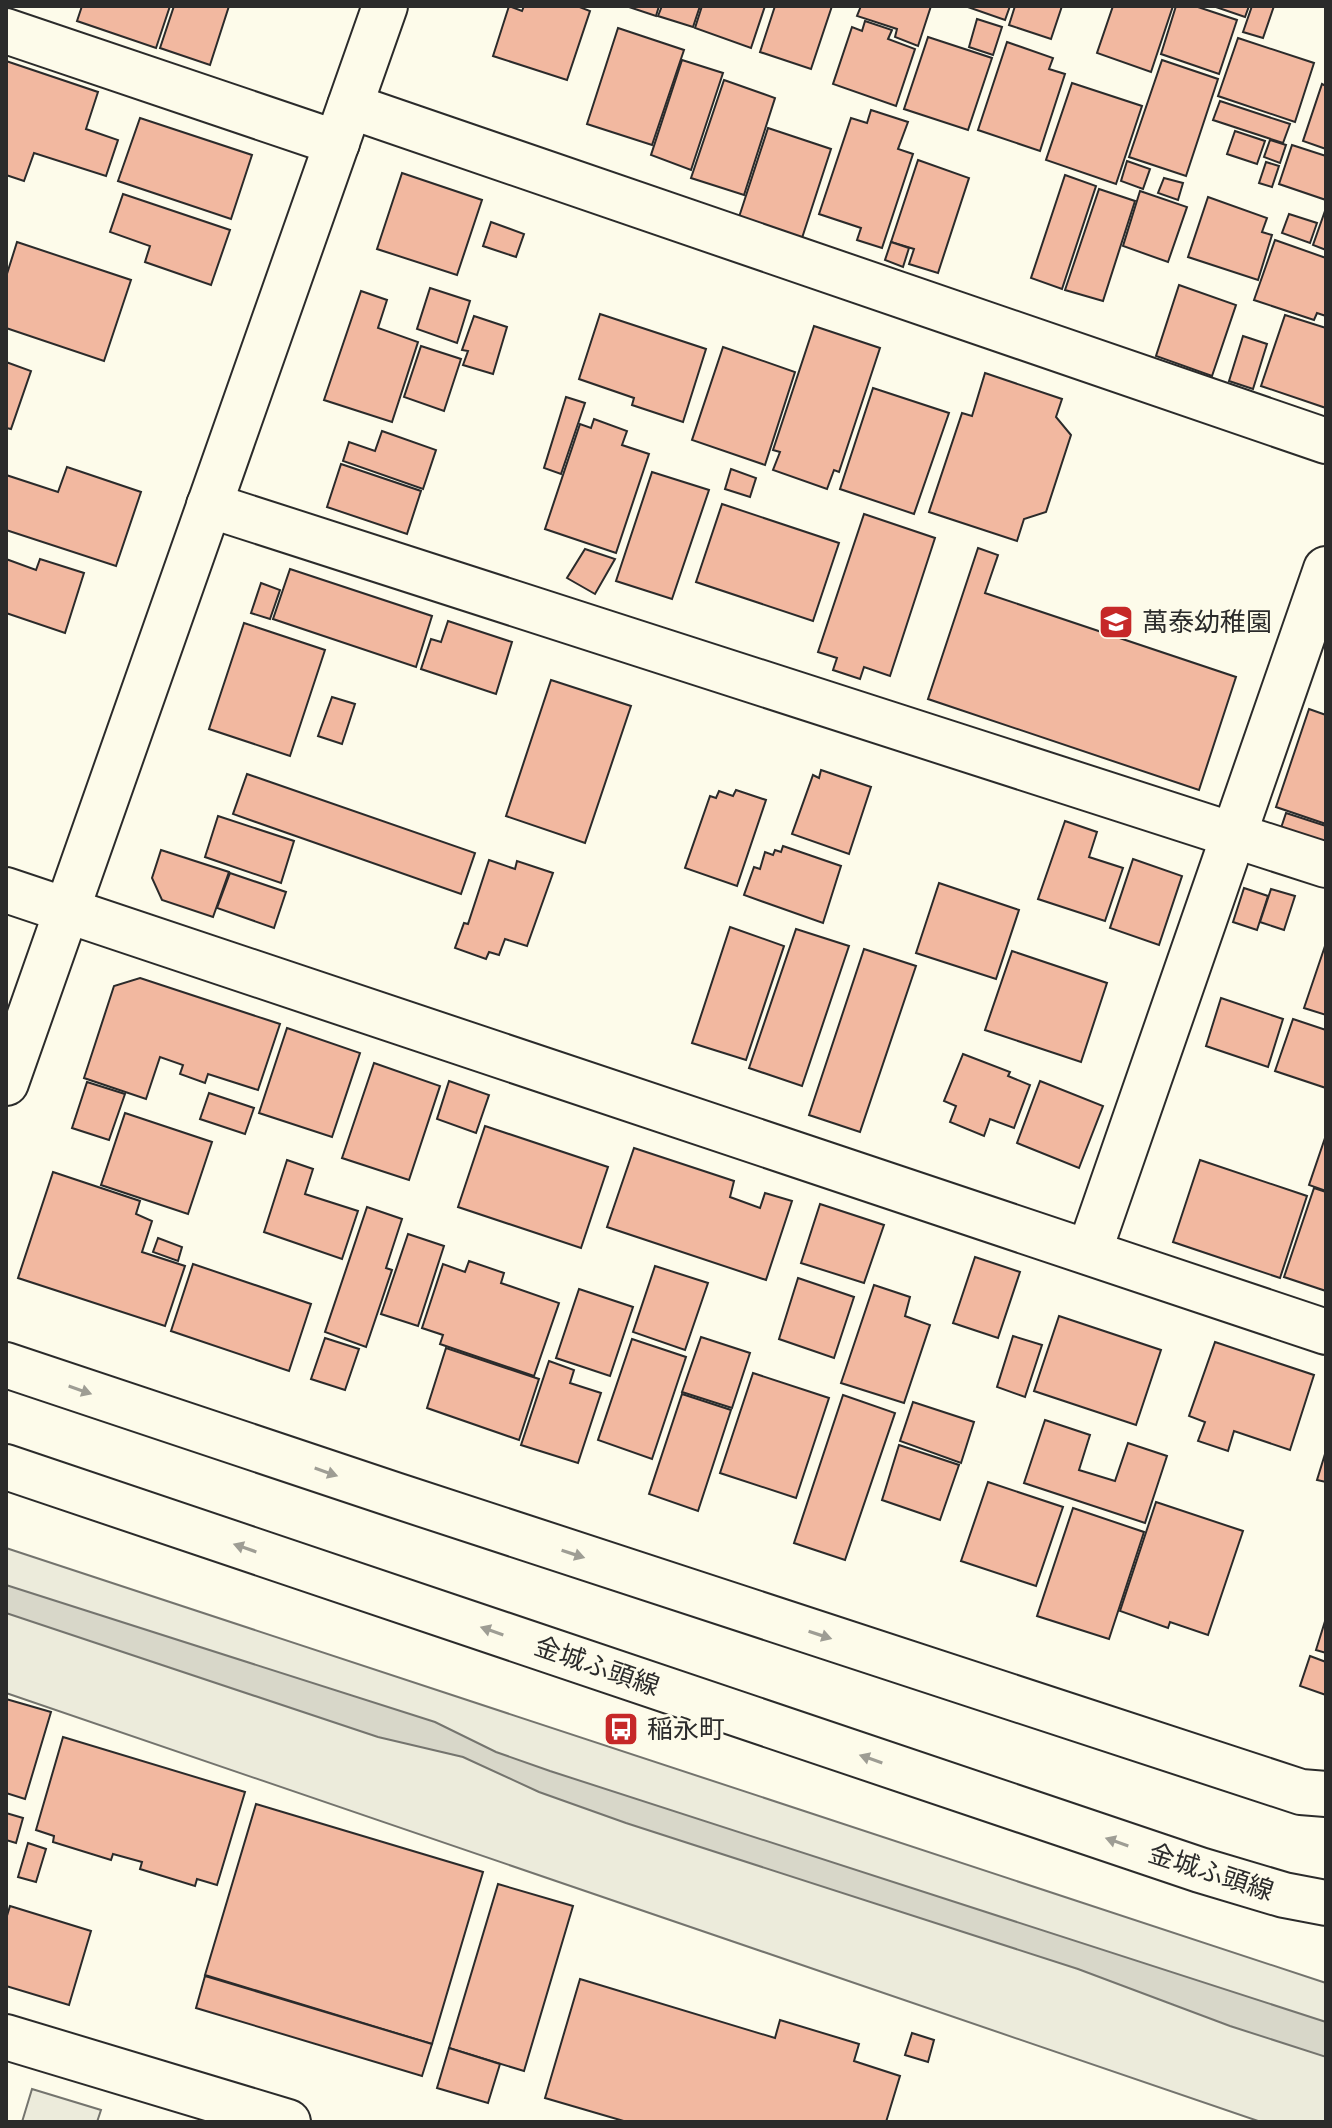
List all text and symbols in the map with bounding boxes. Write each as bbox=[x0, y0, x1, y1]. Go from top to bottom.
school or university icon: 萬泰幼稚園 bbox=[1097, 603, 1135, 641]
place label: 萬泰幼稚園 bbox=[1142, 608, 1272, 641]
one-way arrow bbox=[68, 1384, 92, 1396]
one-way arrow bbox=[315, 1467, 339, 1479]
one-way arrow bbox=[233, 1541, 257, 1554]
one-way arrow bbox=[562, 1548, 586, 1560]
one-way arrow bbox=[479, 1624, 503, 1636]
one-way arrow bbox=[809, 1629, 833, 1641]
street label: 金城ふ頭線 bbox=[529, 1632, 663, 1705]
bus stop icon: 稲永町 bbox=[602, 1710, 640, 1748]
place label: 稲永町 bbox=[647, 1715, 725, 1748]
one-way arrow bbox=[858, 1752, 882, 1764]
one-way arrow bbox=[1105, 1835, 1129, 1847]
street label: 金城ふ頭線 bbox=[1143, 1839, 1277, 1910]

